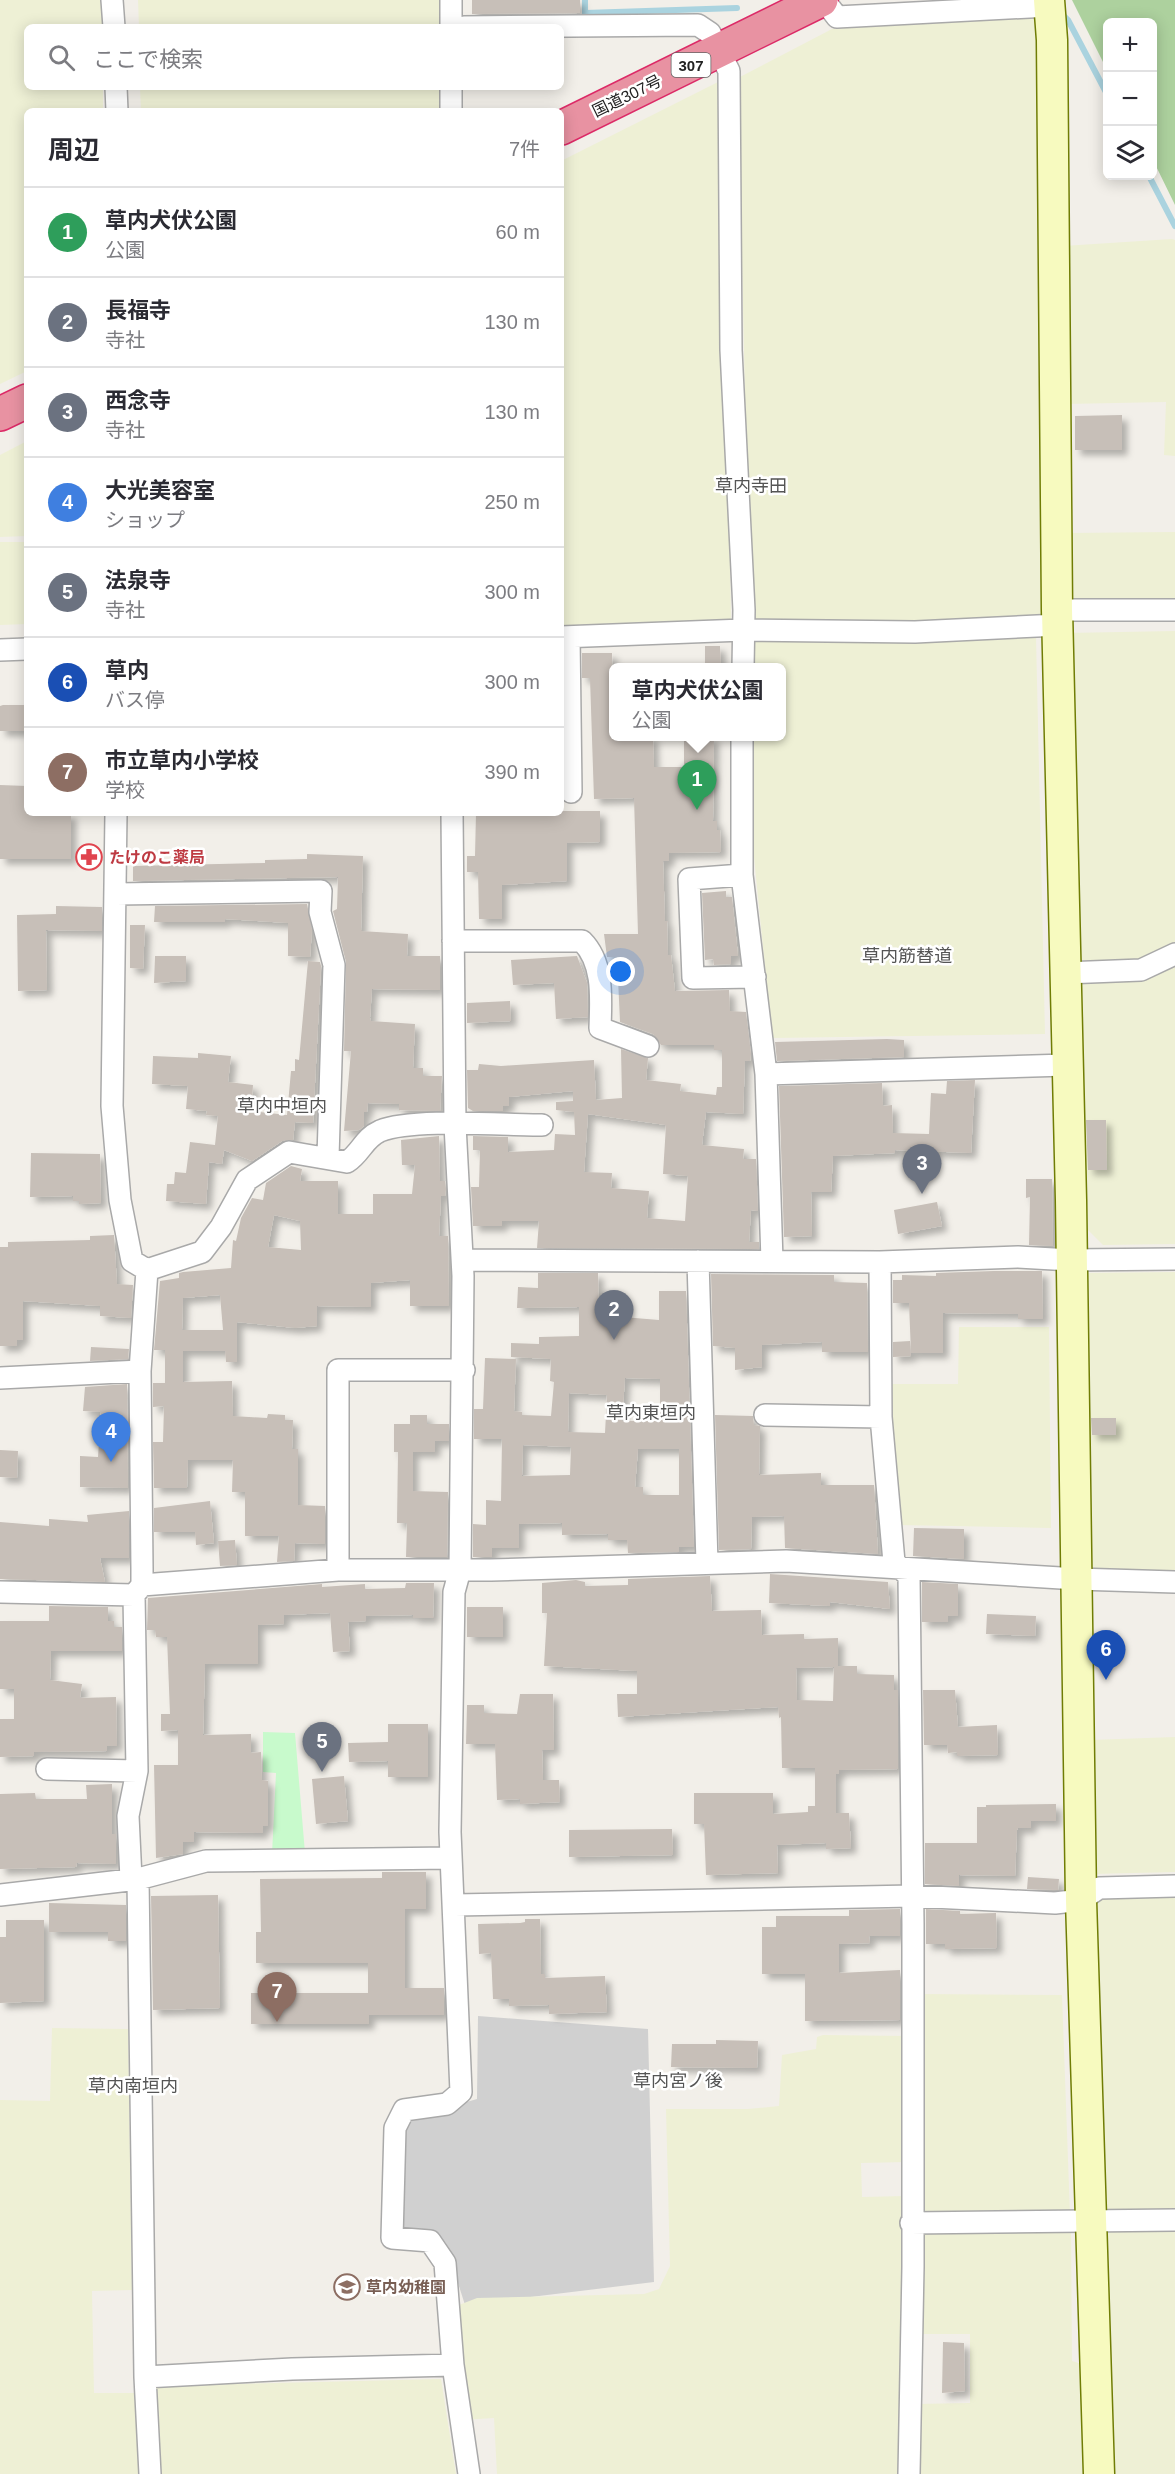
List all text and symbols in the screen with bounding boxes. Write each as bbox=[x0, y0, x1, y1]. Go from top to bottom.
map controls bbox=[1103, 18, 1157, 180]
button: + bbox=[1103, 18, 1157, 72]
search box bbox=[24, 24, 564, 90]
icon: search bbox=[45, 41, 78, 74]
text: ここで検索 bbox=[93, 47, 203, 72]
road number: 307 bbox=[672, 53, 710, 77]
street label: 国道307号 bbox=[590, 72, 664, 120]
button: − bbox=[1103, 72, 1157, 126]
button: layers bbox=[1103, 126, 1157, 180]
text: 周辺 bbox=[48, 135, 100, 165]
text: 7件 bbox=[509, 138, 540, 160]
text: 草内犬伏公園 bbox=[105, 208, 237, 233]
text: 1 bbox=[62, 221, 73, 243]
text: 60 m bbox=[496, 221, 540, 243]
text: 公園 bbox=[105, 239, 145, 261]
text: 長福寺 bbox=[105, 298, 171, 323]
text: 2 bbox=[62, 311, 73, 333]
text: 130 m bbox=[484, 311, 540, 333]
text: 寺社 bbox=[105, 329, 145, 351]
text: 西念寺 bbox=[105, 388, 171, 413]
text: 3 bbox=[62, 401, 73, 423]
text: 130 m bbox=[484, 401, 540, 423]
text: 寺社 bbox=[105, 419, 145, 441]
district label: 草内寺田 bbox=[715, 476, 787, 496]
text: 大光美容室 bbox=[105, 478, 215, 503]
text: 4 bbox=[62, 491, 73, 513]
text: 250 m bbox=[484, 491, 540, 513]
text: ショップ bbox=[105, 509, 185, 531]
text: 法泉寺 bbox=[105, 568, 171, 593]
text: 5 bbox=[62, 581, 73, 603]
text: 300 m bbox=[484, 581, 540, 603]
text: 寺社 bbox=[105, 599, 145, 621]
text: 草内 bbox=[105, 658, 149, 683]
popup bbox=[609, 663, 786, 741]
text: 6 bbox=[62, 671, 73, 693]
text: 300 m bbox=[484, 671, 540, 693]
text: 草内犬伏公園 bbox=[631, 678, 764, 703]
text: バス停 bbox=[105, 689, 165, 711]
text: 公園 bbox=[631, 709, 671, 731]
text: 市立草内小学校 bbox=[105, 748, 259, 773]
pin: 1 bbox=[678, 760, 716, 810]
text: 7 bbox=[62, 761, 73, 783]
text: 390 m bbox=[484, 761, 540, 783]
text: 学校 bbox=[105, 779, 145, 801]
pharmacy icon: たけのこ薬局 bbox=[74, 842, 104, 872]
place label: たけのこ薬局 bbox=[109, 849, 205, 866]
district label: 草内筋替道 bbox=[862, 946, 952, 966]
your location bbox=[606, 957, 635, 986]
district label: 草内中垣内 bbox=[237, 1096, 327, 1116]
pin: 3 bbox=[902, 1144, 942, 1194]
pin: 2 bbox=[594, 1290, 634, 1340]
district label: 草内東垣内 bbox=[606, 1403, 696, 1423]
pin: 4 bbox=[92, 1412, 130, 1462]
pin: 6 bbox=[1086, 1630, 1126, 1680]
pin: 5 bbox=[302, 1722, 342, 1772]
pin: 7 bbox=[258, 1972, 296, 2022]
district label: 草内宮ノ後 bbox=[633, 2071, 723, 2091]
district label: 草内南垣内 bbox=[88, 2076, 178, 2096]
school or university icon: 草内幼稚園 bbox=[332, 2272, 362, 2302]
place label: 草内幼稚園 bbox=[366, 2279, 446, 2296]

